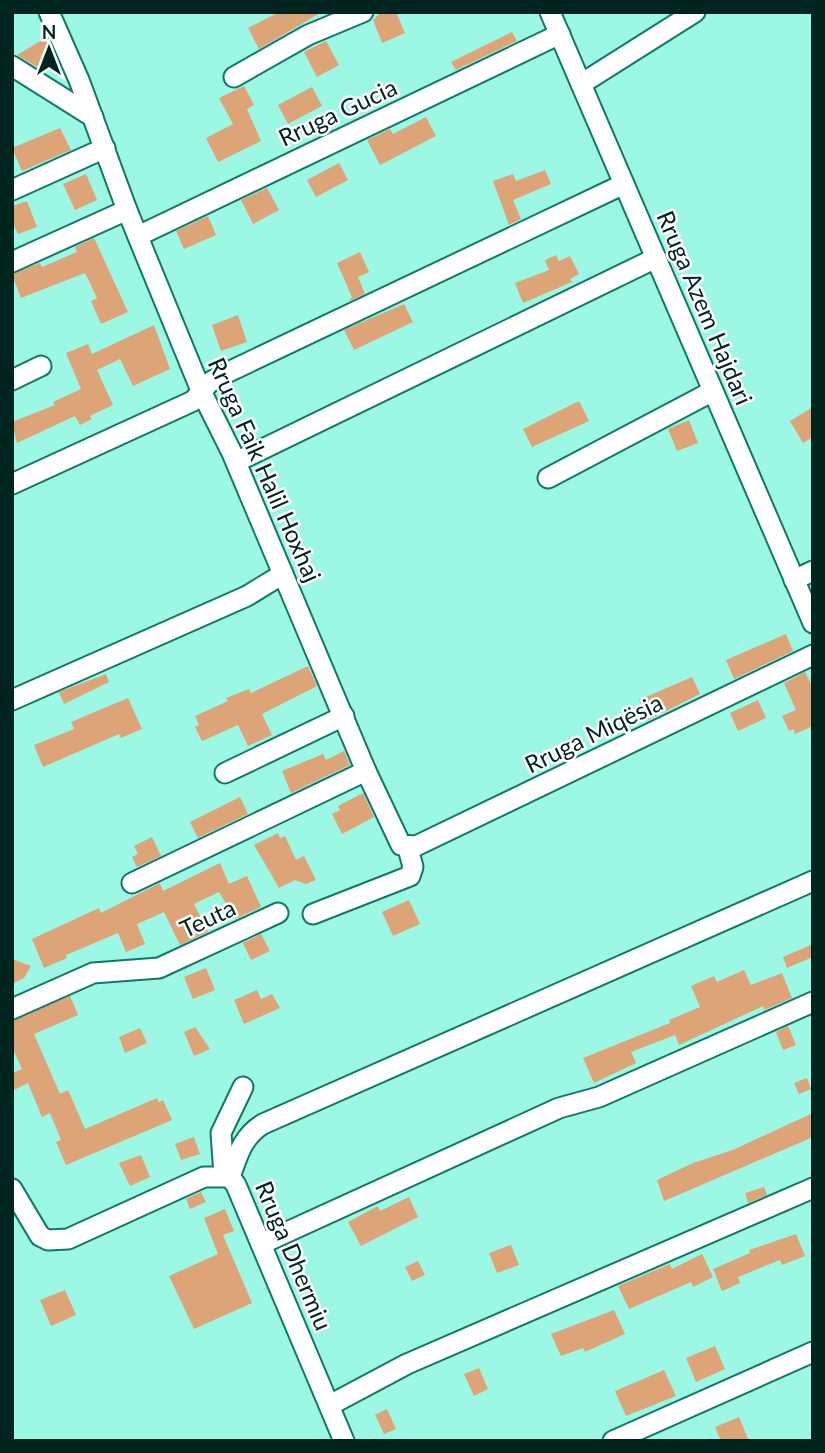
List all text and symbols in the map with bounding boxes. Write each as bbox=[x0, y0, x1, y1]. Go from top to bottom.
north arrow bbox=[14, 14, 84, 84]
text: N bbox=[42, 20, 56, 43]
street label: Rruga Gucia bbox=[274, 72, 401, 152]
street label: Rruga Azem Hajdari bbox=[651, 206, 759, 409]
street label: Rruga Faik Halil Hoxhaj bbox=[203, 353, 328, 586]
street label: Rruga Miqësia bbox=[520, 687, 667, 778]
street label: Teuta bbox=[175, 892, 240, 943]
street label: Rruga Dhermiu bbox=[250, 1176, 339, 1334]

